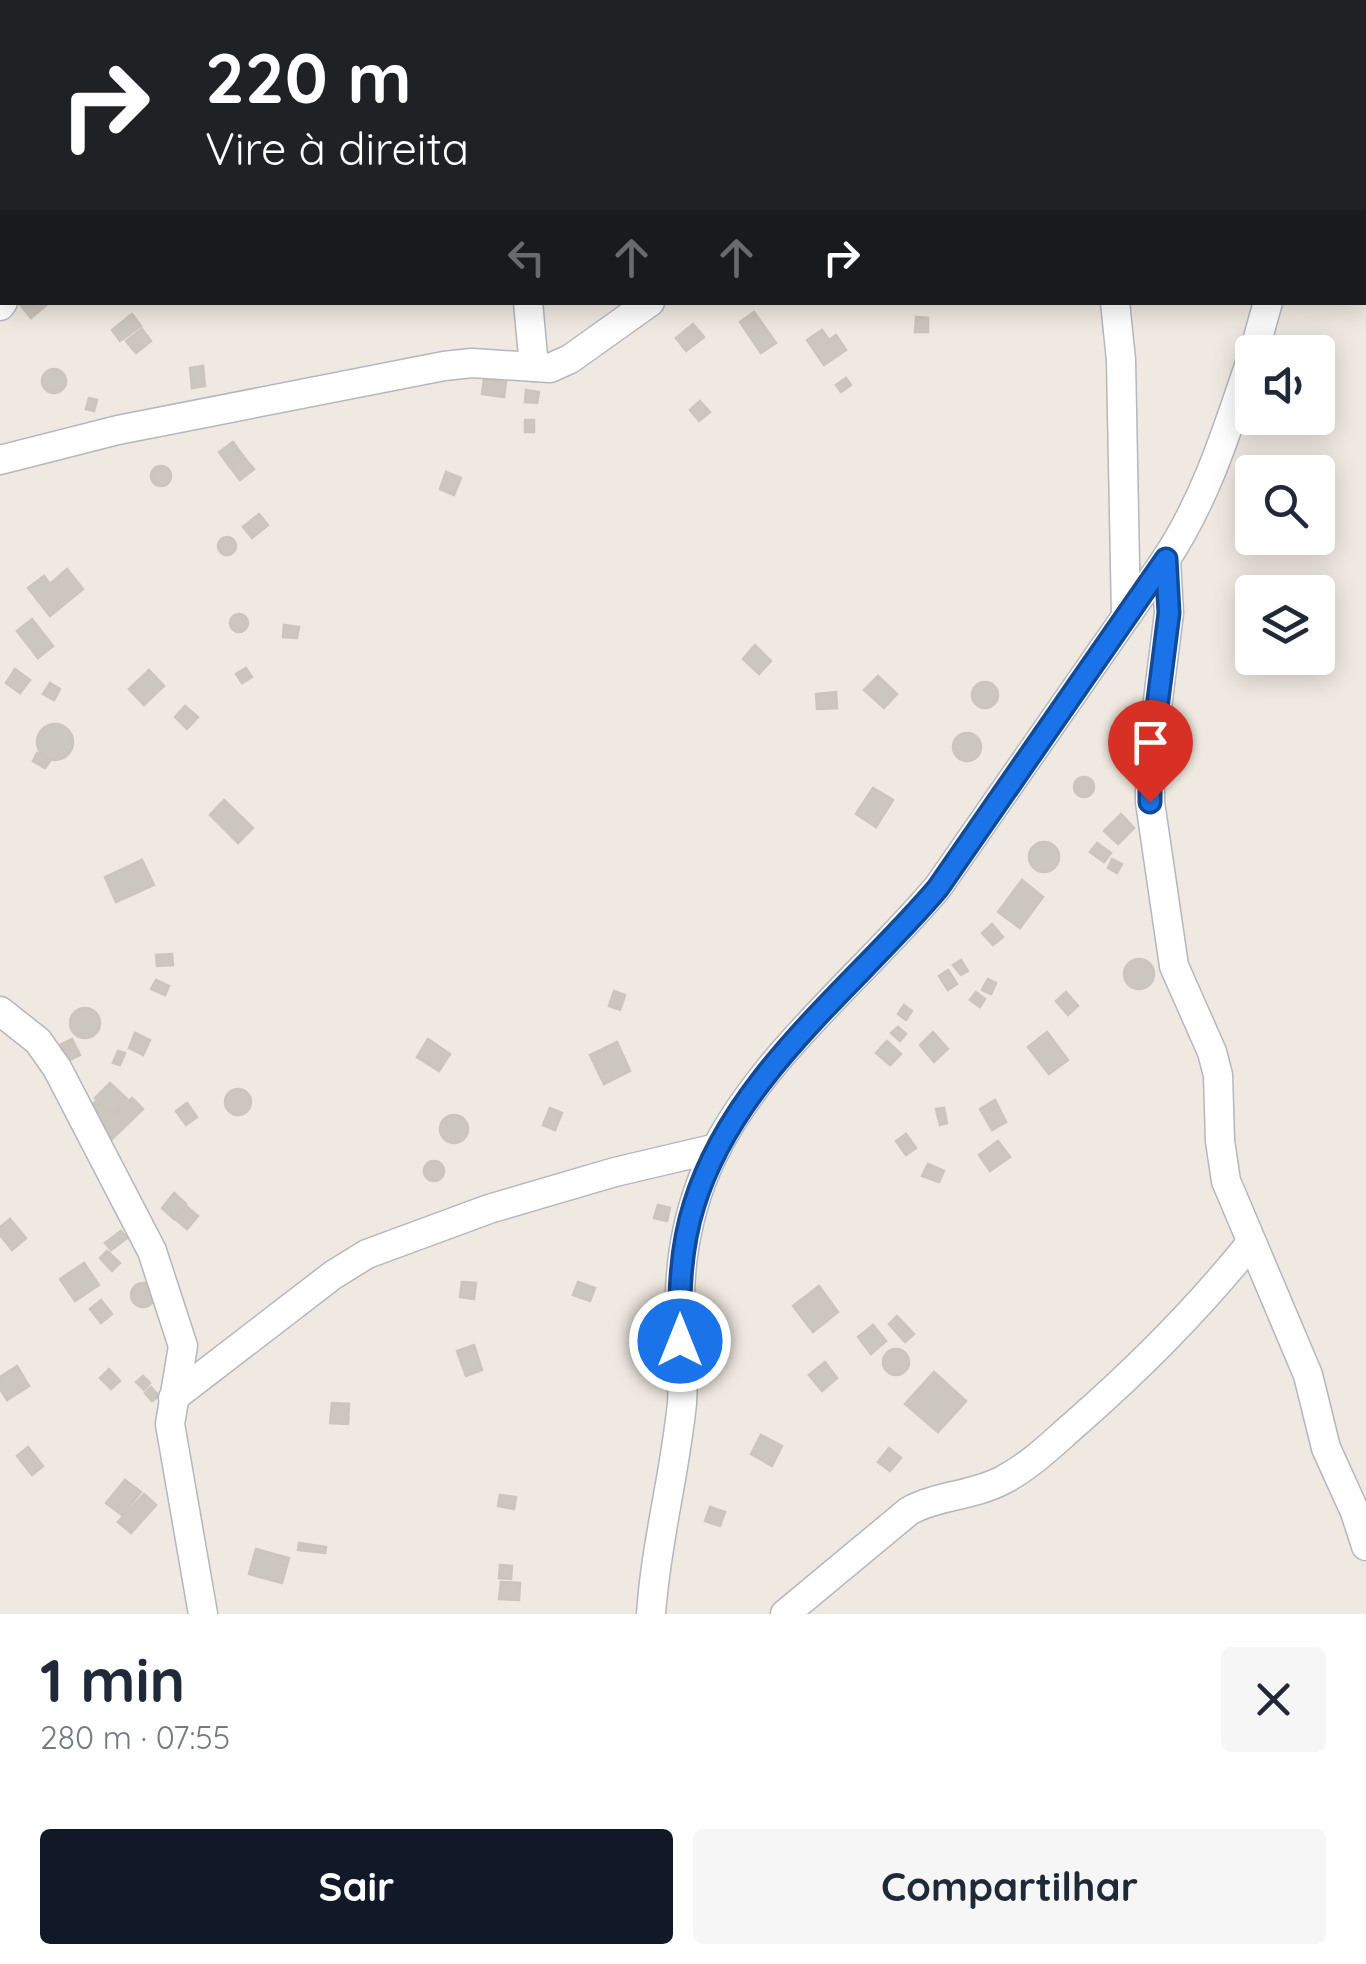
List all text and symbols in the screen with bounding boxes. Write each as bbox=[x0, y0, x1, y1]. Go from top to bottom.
text: 220 m bbox=[205, 33, 412, 121]
icon: right bbox=[40, 40, 170, 170]
text: Vire à direita bbox=[205, 120, 469, 176]
icon: left bbox=[499, 230, 554, 285]
icon: ahead bbox=[604, 230, 659, 285]
icon: ahead bbox=[709, 230, 764, 285]
icon: right bbox=[814, 230, 869, 285]
map controls bbox=[1235, 335, 1335, 675]
button: sound bbox=[1235, 335, 1335, 435]
button: search bbox=[1235, 455, 1335, 555]
button: layers bbox=[1235, 575, 1335, 675]
pin bbox=[1108, 700, 1193, 803]
icon: arrive bbox=[1123, 715, 1178, 770]
position arrow bbox=[628, 1289, 732, 1393]
text: 1 min bbox=[40, 1642, 185, 1717]
button: close bbox=[1221, 1647, 1326, 1752]
text: 280 m · 07:55 bbox=[40, 1717, 230, 1757]
button: Sair bbox=[40, 1829, 673, 1944]
button: Compartilhar bbox=[693, 1829, 1326, 1944]

